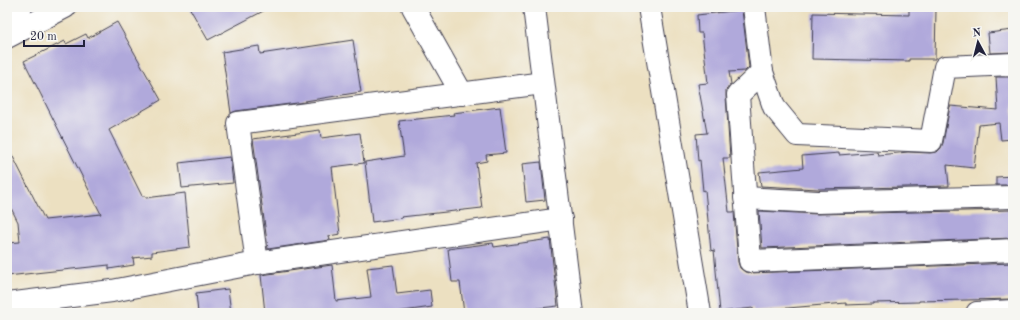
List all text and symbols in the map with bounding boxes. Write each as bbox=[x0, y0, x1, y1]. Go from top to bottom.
scale bar bbox=[24, 22, 84, 48]
north arrow bbox=[958, 22, 998, 62]
text: N bbox=[972, 28, 982, 40]
text: 20 m bbox=[30, 31, 57, 43]

